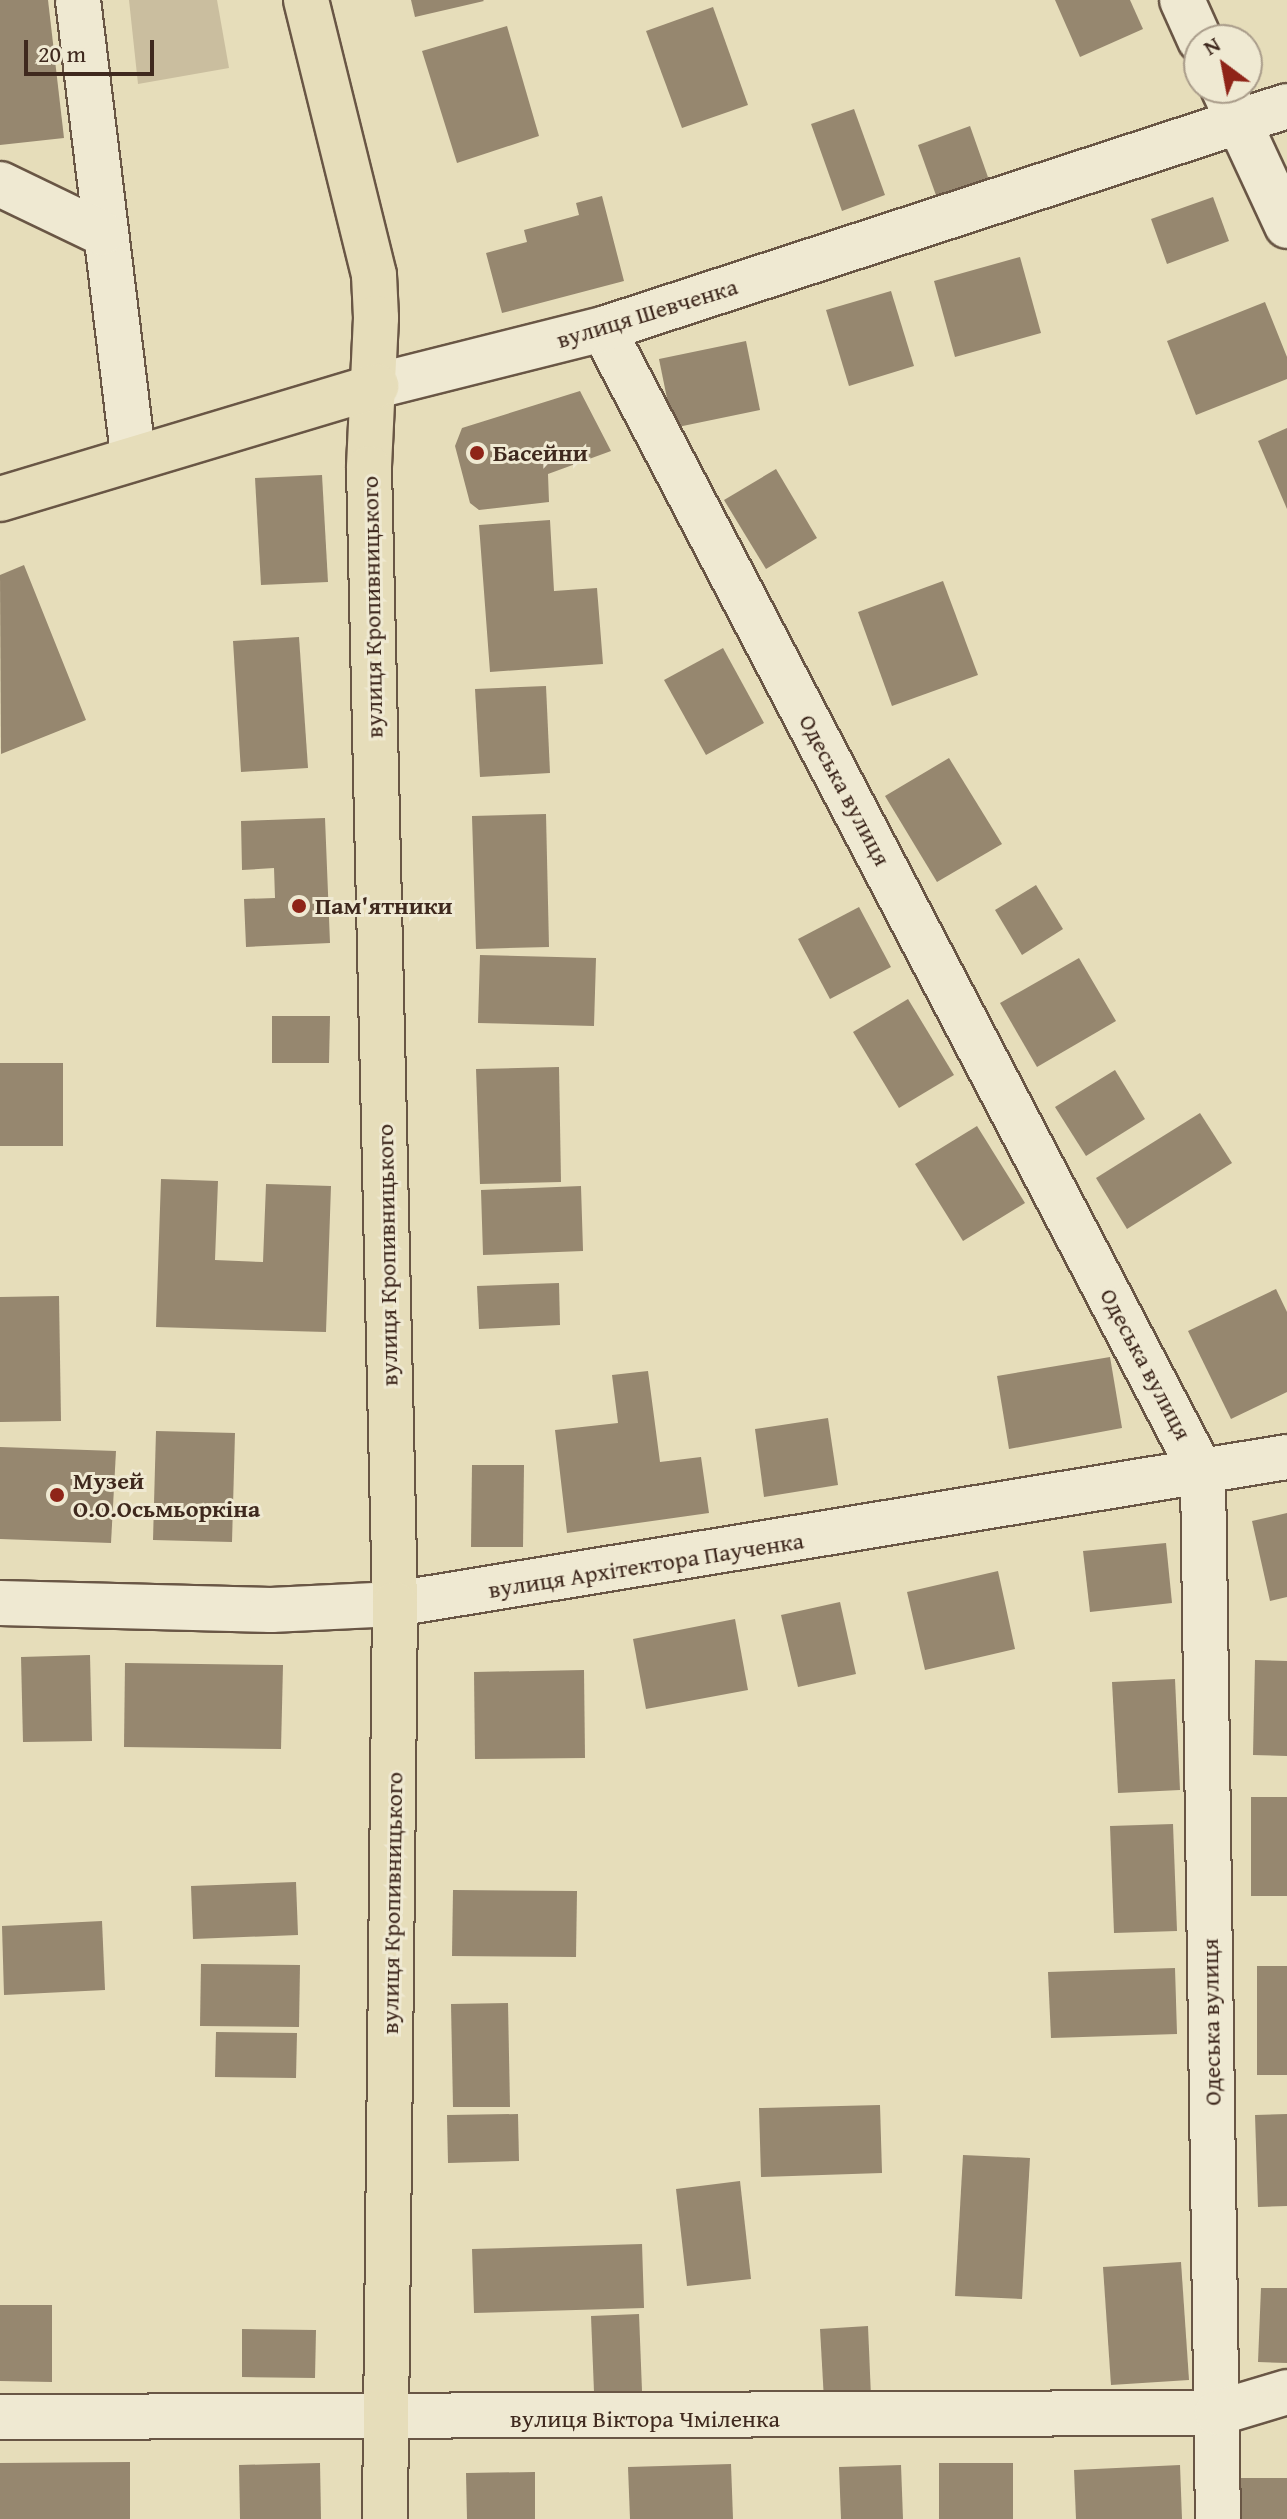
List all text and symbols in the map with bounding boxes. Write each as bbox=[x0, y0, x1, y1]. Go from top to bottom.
scale bar bbox=[28, 24, 158, 74]
north arrow bbox=[1183, 24, 1263, 104]
text: N bbox=[1197, 28, 1226, 63]
text: 20 m bbox=[38, 36, 86, 71]
street label: вулиця Шевченка bbox=[553, 272, 741, 354]
place label: Басейни bbox=[493, 439, 588, 467]
marker: Басейни bbox=[468, 444, 486, 462]
street label: вулиця Кропивницького bbox=[355, 476, 389, 738]
street label: Одеська вулиця bbox=[793, 709, 897, 871]
place label: Пам'ятники bbox=[315, 892, 453, 920]
marker: Пам'ятники bbox=[290, 897, 308, 915]
street label: вулиця Кропивницького bbox=[370, 1124, 404, 1386]
street label: Одеська вулиця bbox=[1094, 1283, 1198, 1445]
place label: Музей О.О.Осьмьоркіна bbox=[73, 1467, 260, 1523]
marker: Музей О.О.Осьмьоркіна bbox=[48, 1486, 66, 1504]
street label: вулиця Архітектора Паученка bbox=[486, 1526, 806, 1604]
street label: вулиця Кропивницького bbox=[375, 1772, 409, 2034]
street label: Одеська вулиця bbox=[1195, 1938, 1227, 2106]
street label: вулиця Віктора Чміленка bbox=[510, 2405, 780, 2433]

